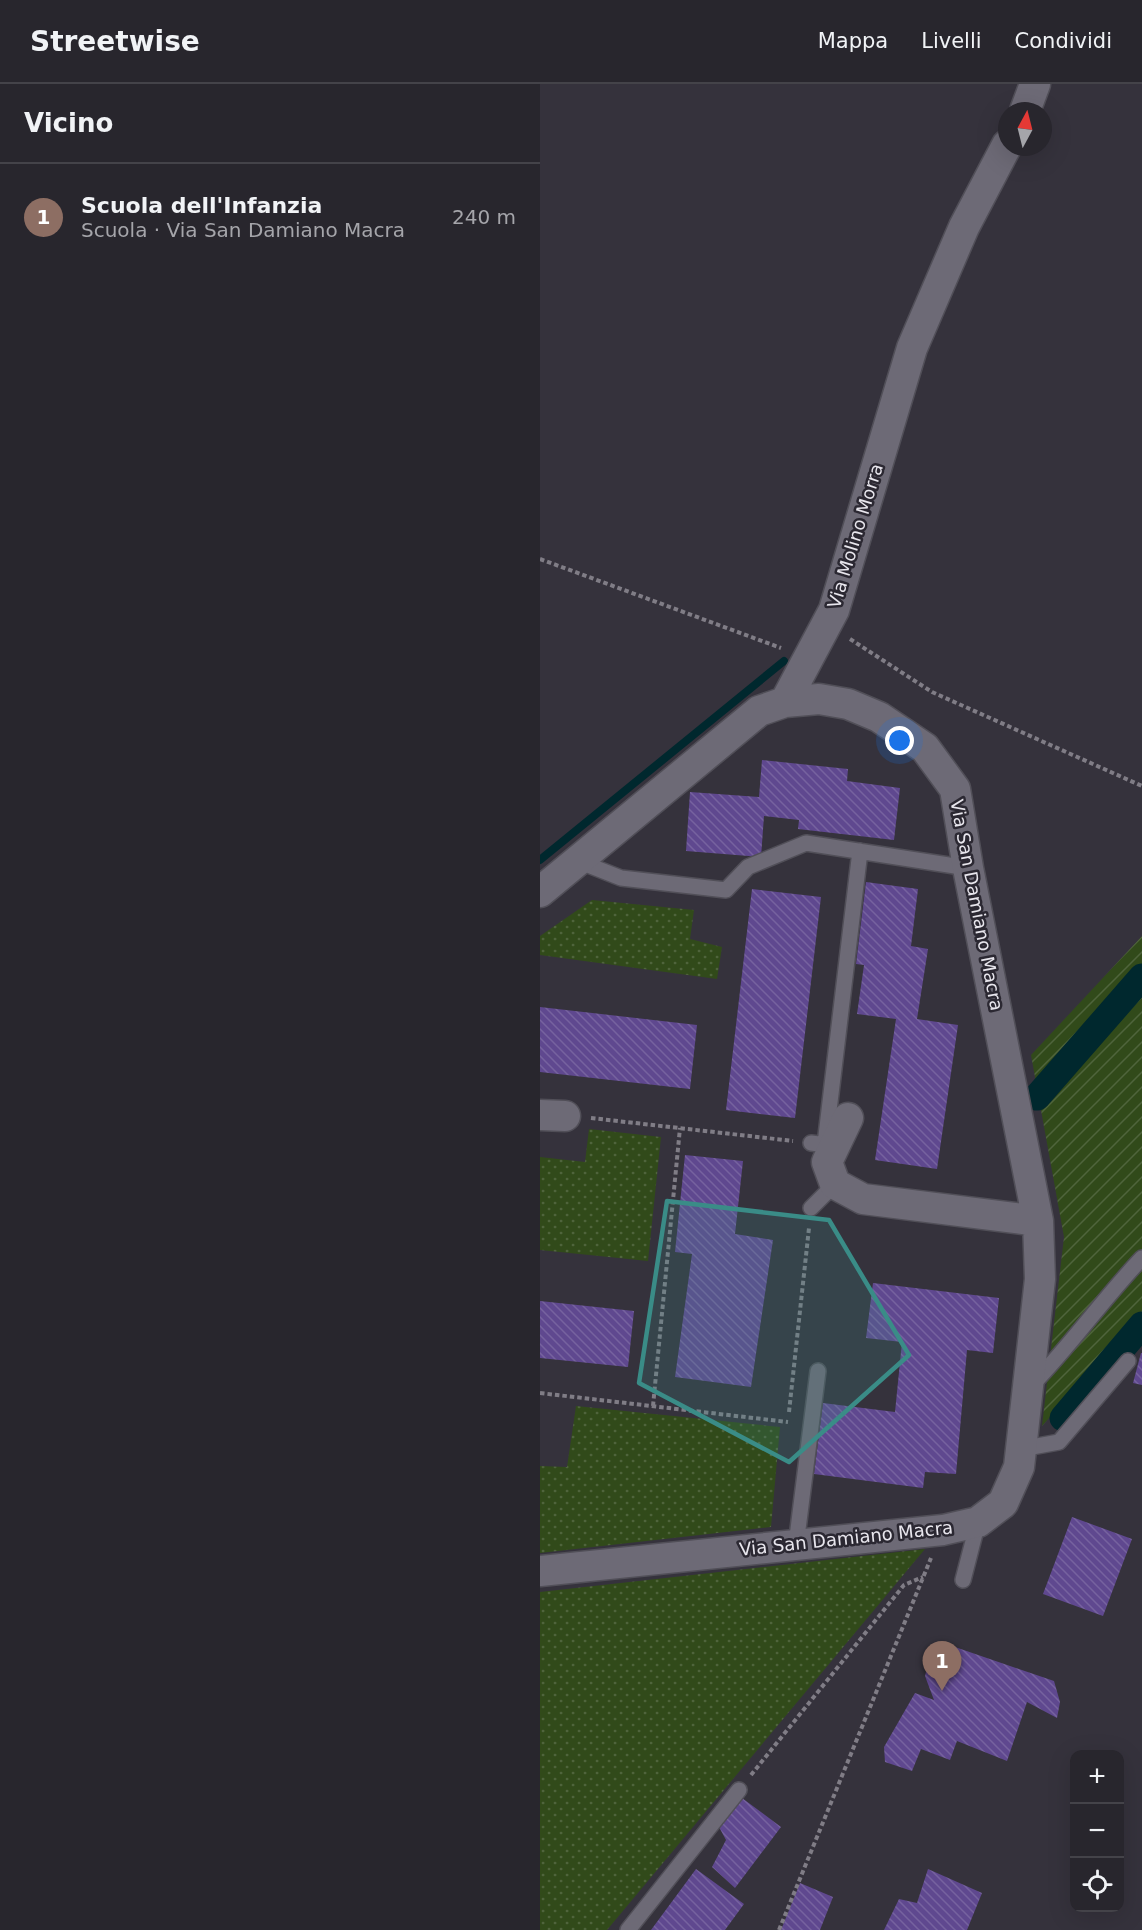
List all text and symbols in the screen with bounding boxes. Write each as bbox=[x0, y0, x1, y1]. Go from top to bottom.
text: Streetwise bbox=[30, 25, 200, 58]
text: Mappa bbox=[818, 29, 888, 53]
text: Livelli bbox=[921, 29, 982, 53]
text: Condividi bbox=[1015, 29, 1112, 53]
north arrow bbox=[998, 102, 1052, 156]
text: Vicino bbox=[24, 108, 113, 138]
text: Scuola dell'Infanzia bbox=[81, 193, 322, 218]
text: 1 bbox=[37, 205, 50, 229]
text: 240 m bbox=[452, 205, 516, 229]
text: Scuola · Via San Damiano Macra bbox=[81, 218, 405, 242]
street label: Via Molino Morra bbox=[823, 461, 887, 611]
your location bbox=[885, 726, 914, 755]
street label: Via San Damiano Macra bbox=[946, 798, 1008, 1012]
street label: Via San Damiano Macra bbox=[738, 1516, 954, 1560]
pin: 1 bbox=[922, 1642, 962, 1691]
map controls bbox=[1070, 1750, 1124, 1912]
button: + bbox=[1070, 1750, 1124, 1804]
button: − bbox=[1070, 1804, 1124, 1858]
button: locate bbox=[1070, 1858, 1124, 1912]

